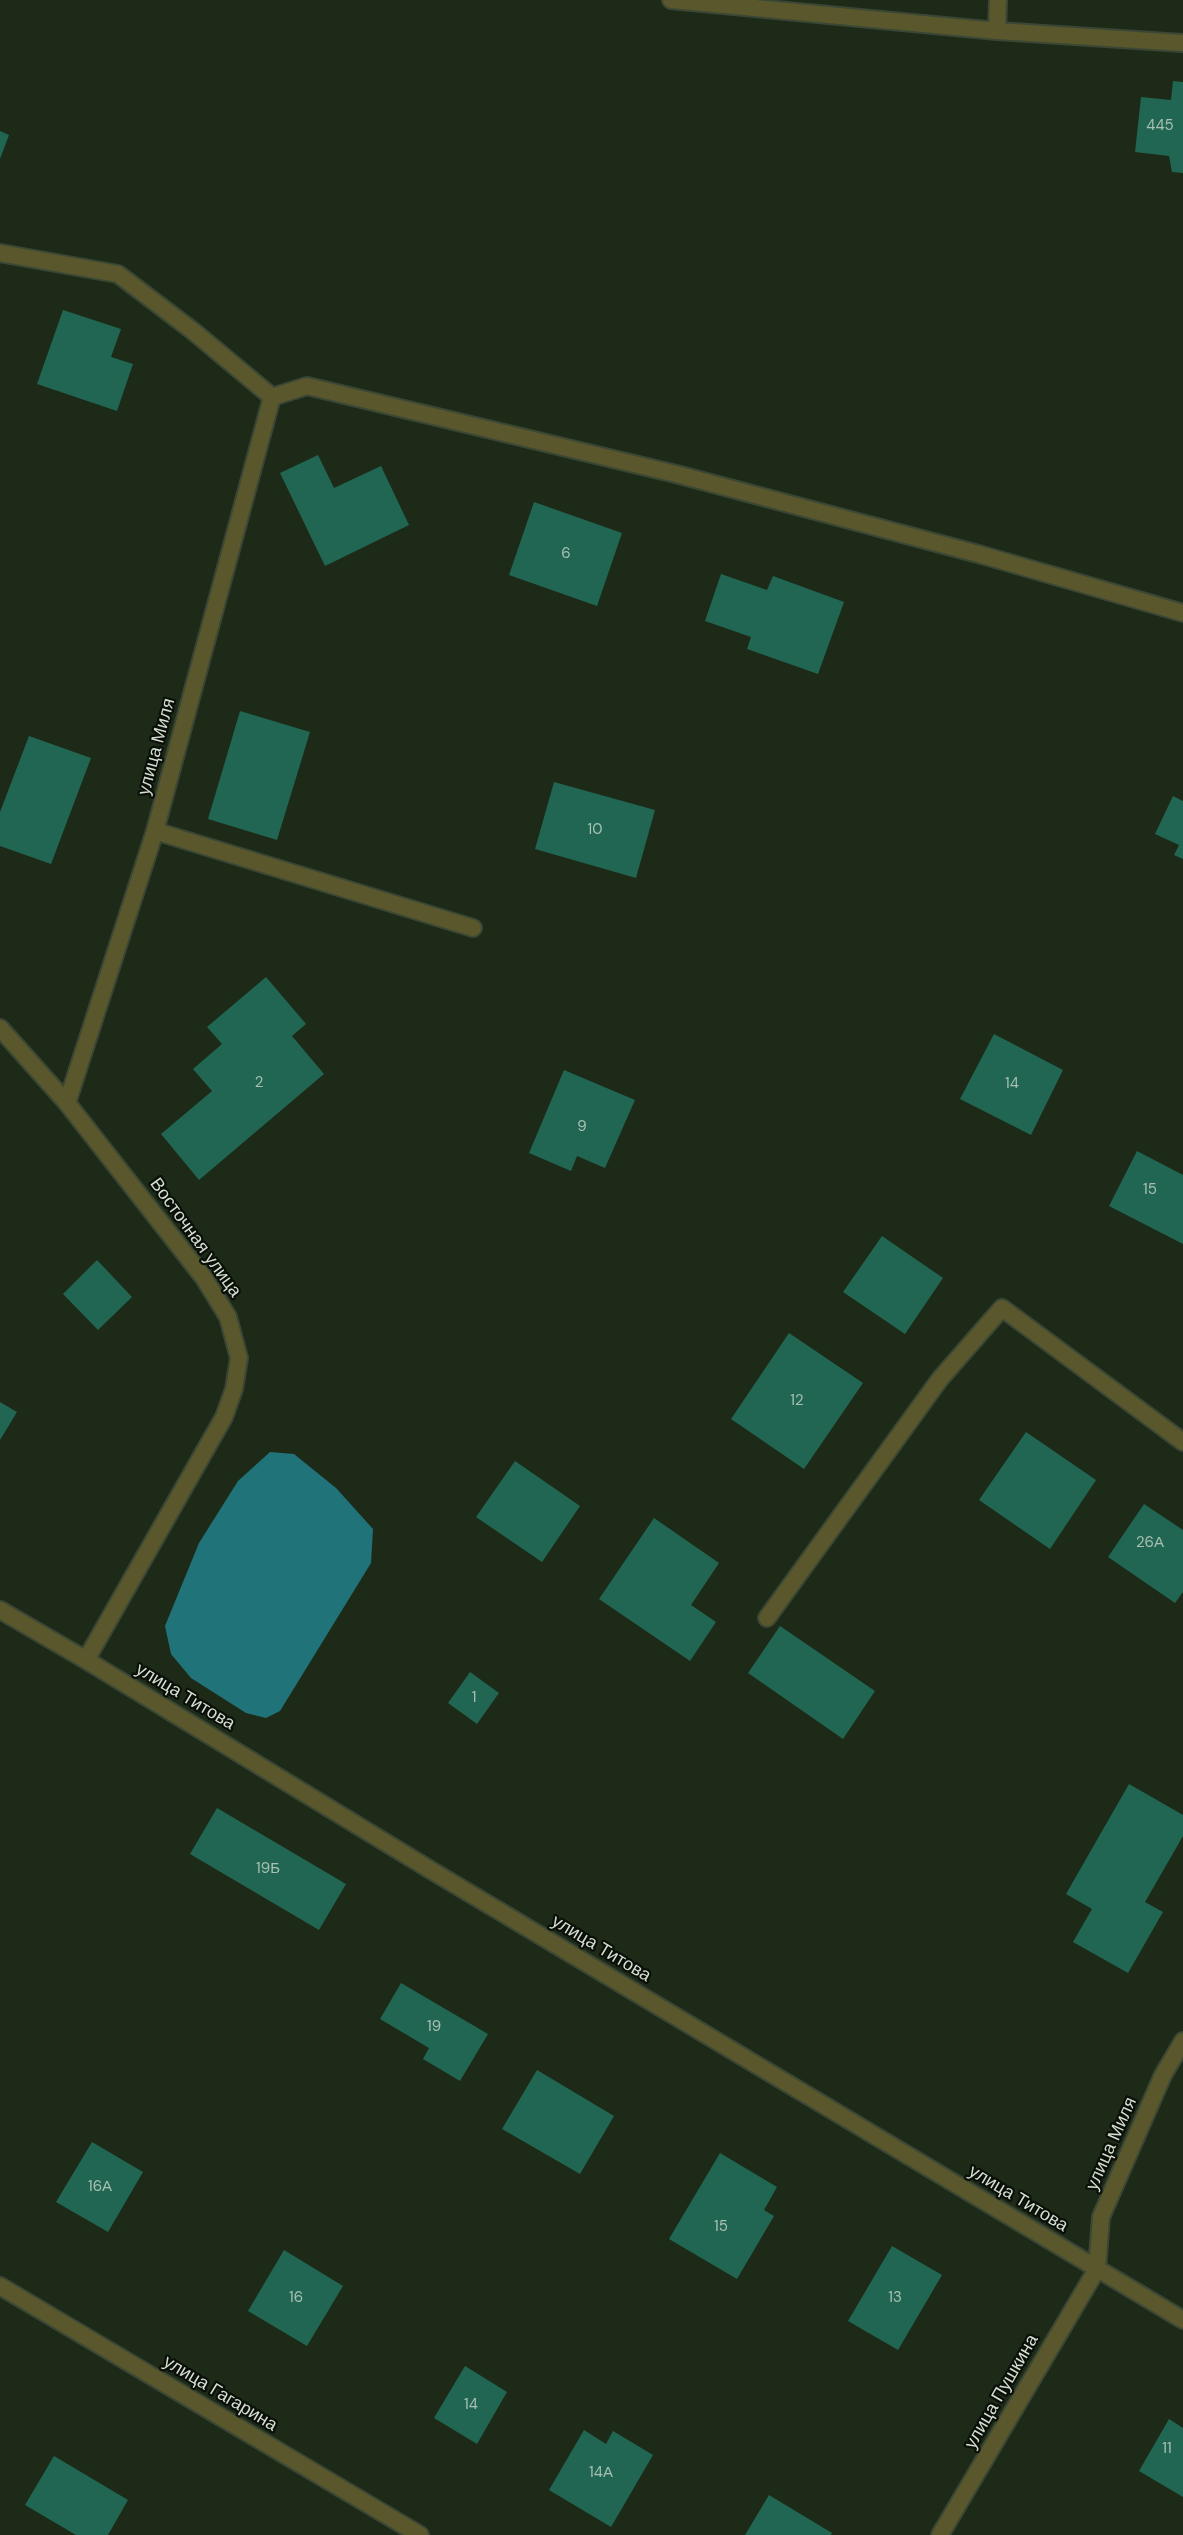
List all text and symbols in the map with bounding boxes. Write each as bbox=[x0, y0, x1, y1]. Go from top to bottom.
house number: 445 bbox=[1146, 117, 1174, 135]
house number: 6 bbox=[561, 545, 571, 563]
street label: улица Миля bbox=[134, 696, 180, 798]
house number: 10 bbox=[588, 821, 602, 839]
house number: 2 bbox=[255, 1074, 263, 1092]
house number: 14 bbox=[1005, 1075, 1019, 1093]
house number: 9 bbox=[577, 1118, 587, 1136]
street label: Восточная улица bbox=[145, 1174, 245, 1302]
house number: 15 bbox=[1143, 1181, 1157, 1199]
house number: 12 bbox=[790, 1392, 804, 1410]
house number: 26А bbox=[1136, 1534, 1164, 1552]
street label: улица Титова bbox=[131, 1659, 239, 1735]
house number: 1 bbox=[472, 1689, 476, 1707]
house number: 19Б bbox=[256, 1860, 280, 1878]
street label: улица Титова bbox=[547, 1911, 655, 1987]
house number: 19 bbox=[427, 2018, 441, 2036]
street label: улица Миля bbox=[1082, 2094, 1142, 2194]
street label: улица Титова bbox=[964, 2161, 1072, 2237]
house number: 16А bbox=[88, 2178, 112, 2196]
house number: 15 bbox=[714, 2218, 728, 2236]
house number: 16 bbox=[289, 2289, 303, 2307]
house number: 13 bbox=[888, 2289, 902, 2307]
street label: улица Пушкина bbox=[961, 2331, 1043, 2453]
street label: улица Гагарина bbox=[159, 2351, 281, 2437]
house number: 14 bbox=[464, 2396, 478, 2414]
house number: 11 bbox=[1162, 2440, 1172, 2458]
house number: 14А bbox=[589, 2464, 613, 2482]

